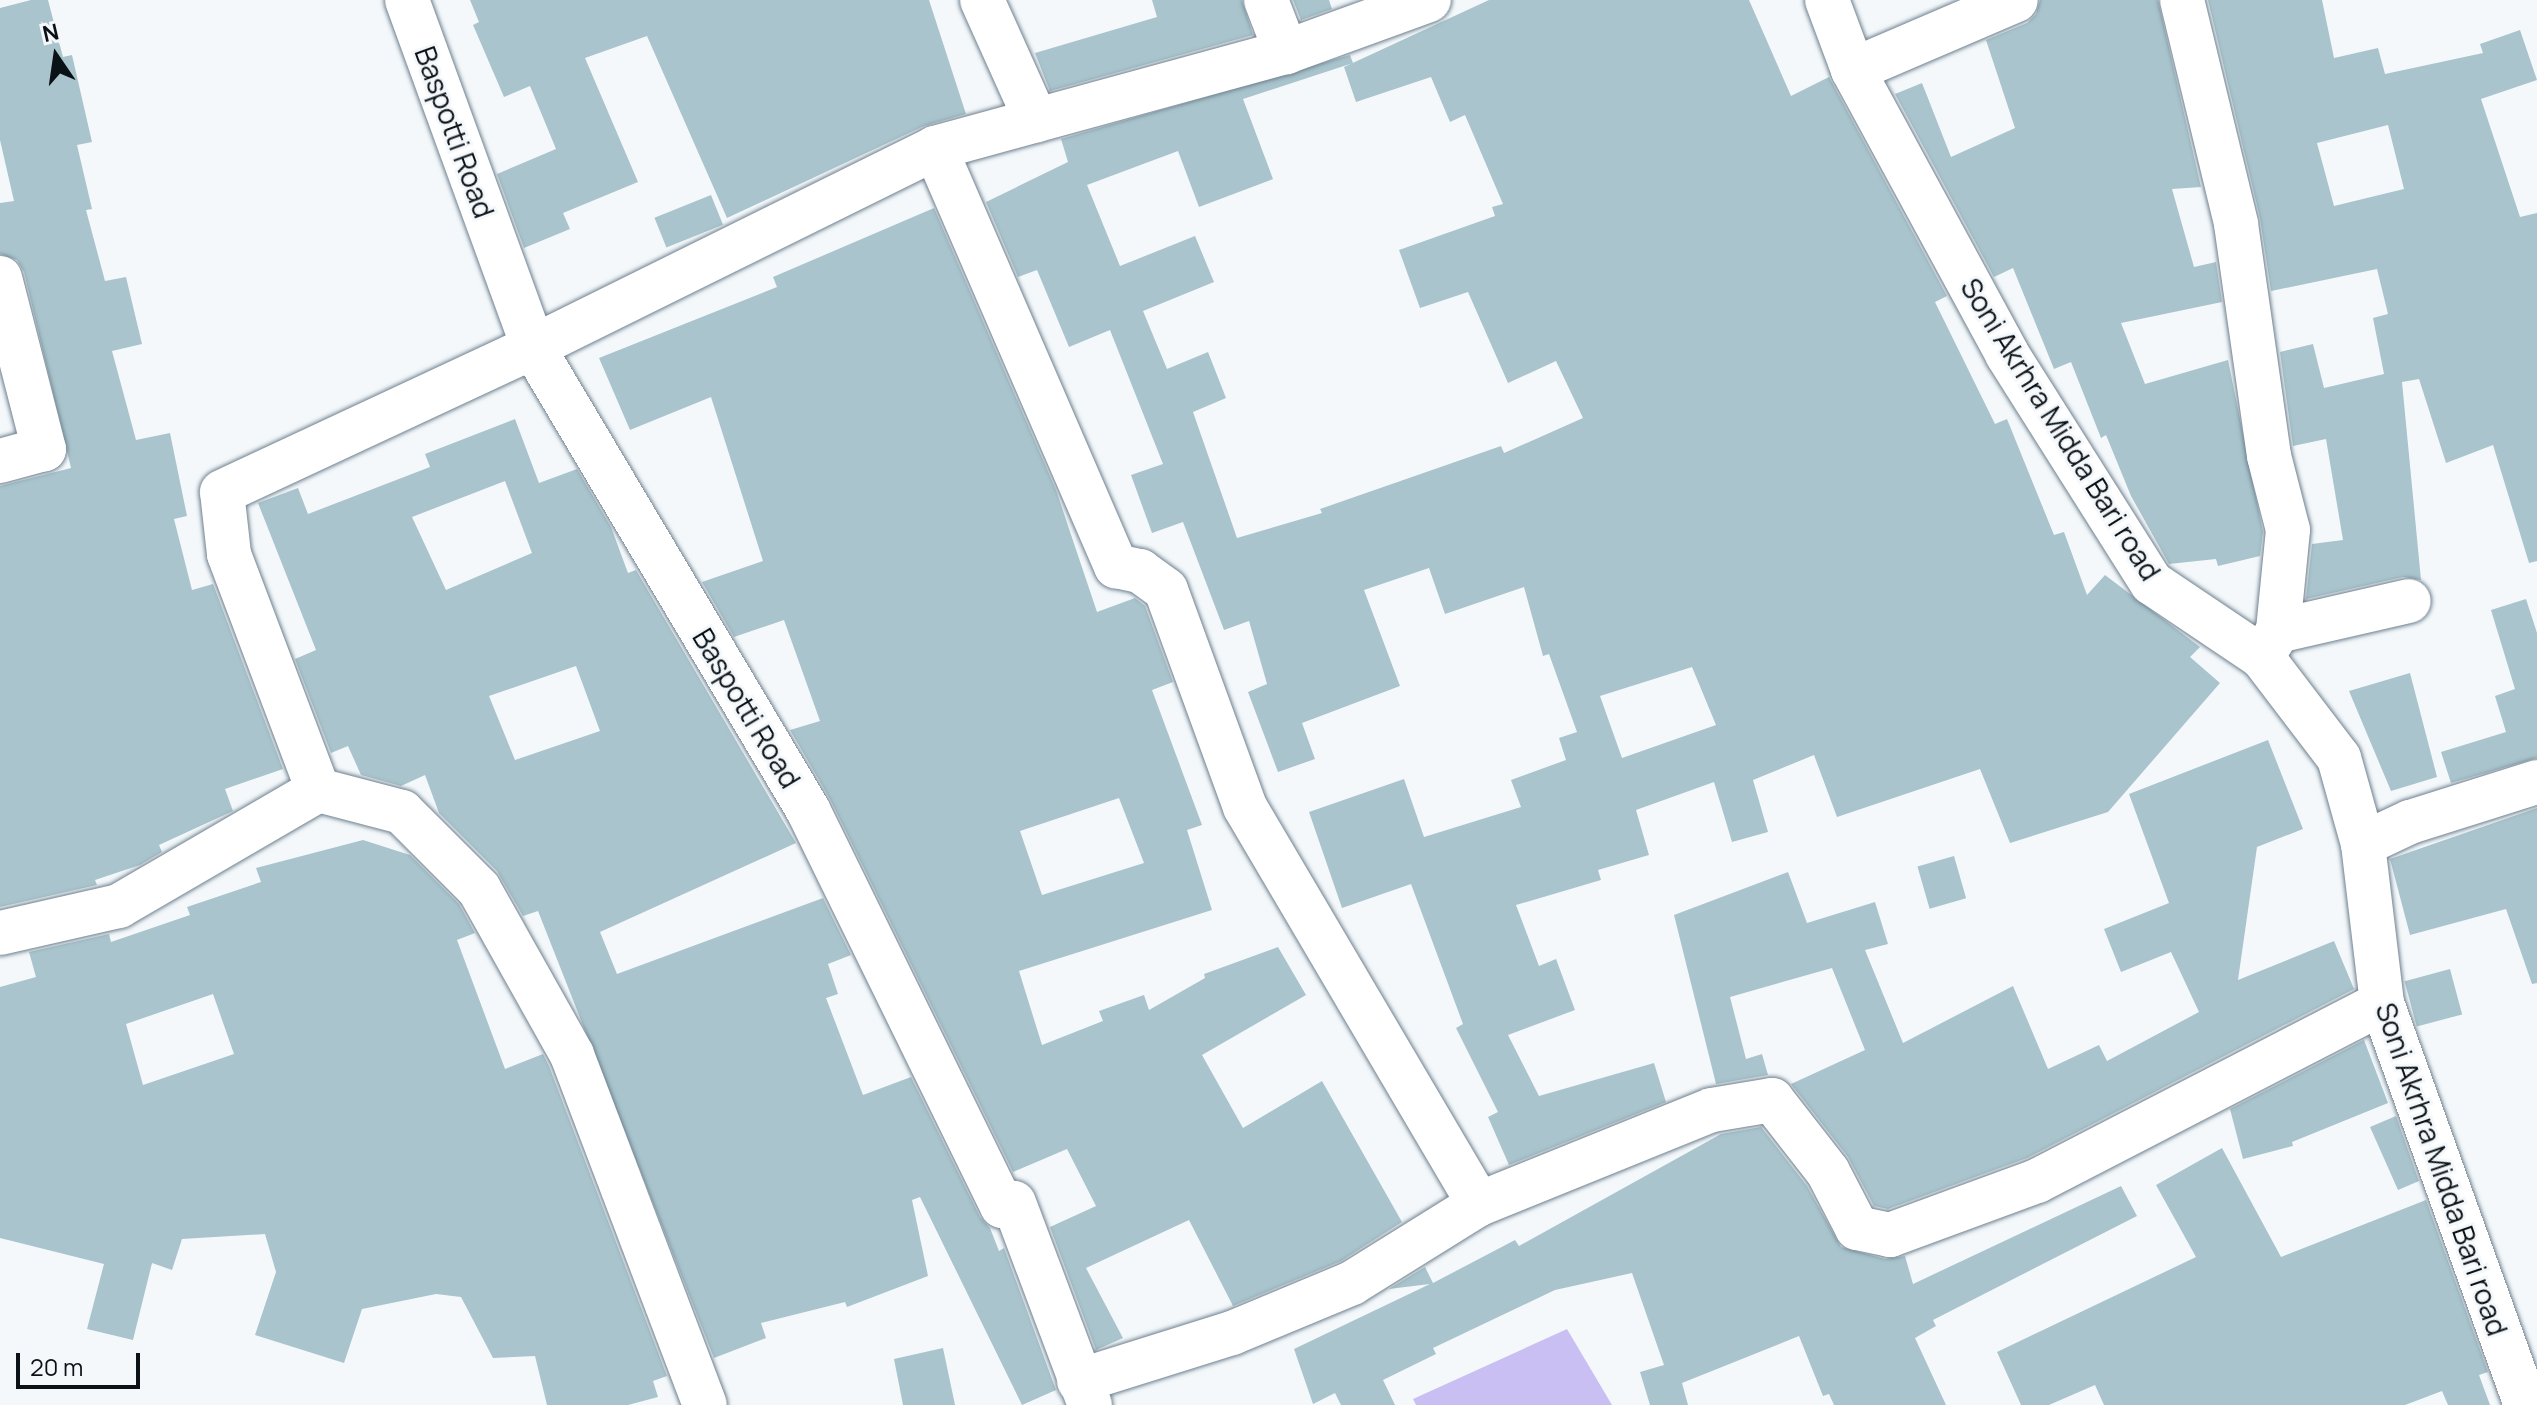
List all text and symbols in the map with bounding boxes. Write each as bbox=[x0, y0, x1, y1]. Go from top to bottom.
north arrow bbox=[16, 16, 96, 96]
text: N bbox=[40, 16, 62, 49]
street label: Baspotti Road bbox=[408, 42, 502, 222]
street label: Soni Akrhra Midda Bari road bbox=[1954, 272, 2168, 586]
street label: Baspotti Road bbox=[686, 622, 808, 794]
street label: Soni Akrhra Midda Bari road bbox=[2369, 998, 2515, 1340]
scale bar bbox=[20, 1337, 144, 1387]
text: 20 m bbox=[30, 1350, 83, 1383]

